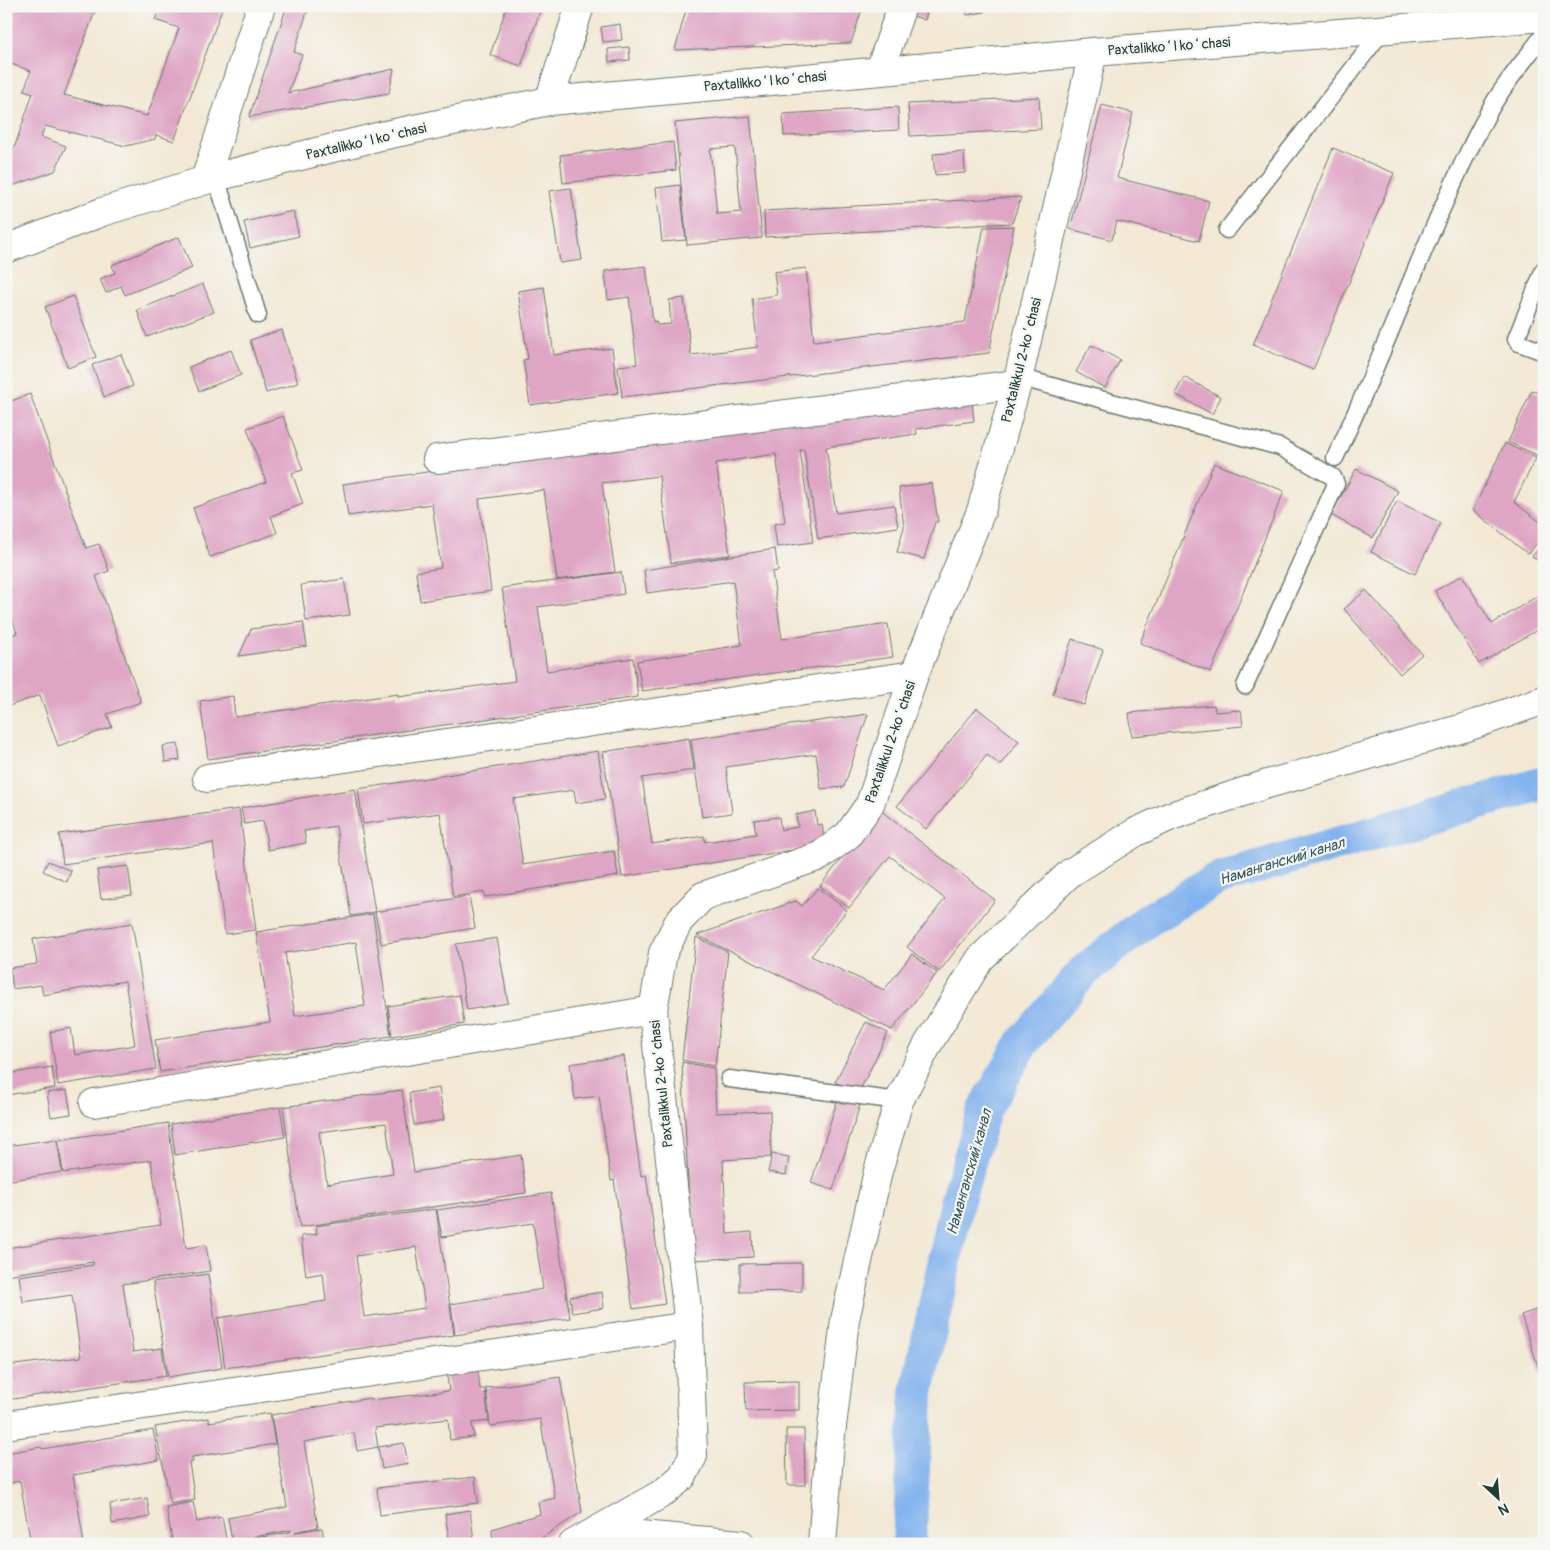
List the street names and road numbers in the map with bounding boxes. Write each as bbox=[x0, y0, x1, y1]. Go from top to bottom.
street label: Paxtalikkoʻl koʻchasi bbox=[1107, 34, 1232, 59]
street label: Paxtalikkoʻl koʻchasi bbox=[703, 68, 828, 95]
street label: Paxtalikkoʻl koʻchasi bbox=[304, 119, 429, 164]
street label: Paxtalikkul 2-koʻchasi bbox=[998, 295, 1045, 424]
street label: Paxtalikkul 2-koʻchasi bbox=[862, 678, 920, 806]
street label: Paxtalikkul 2-koʻchasi bbox=[646, 1019, 677, 1149]

